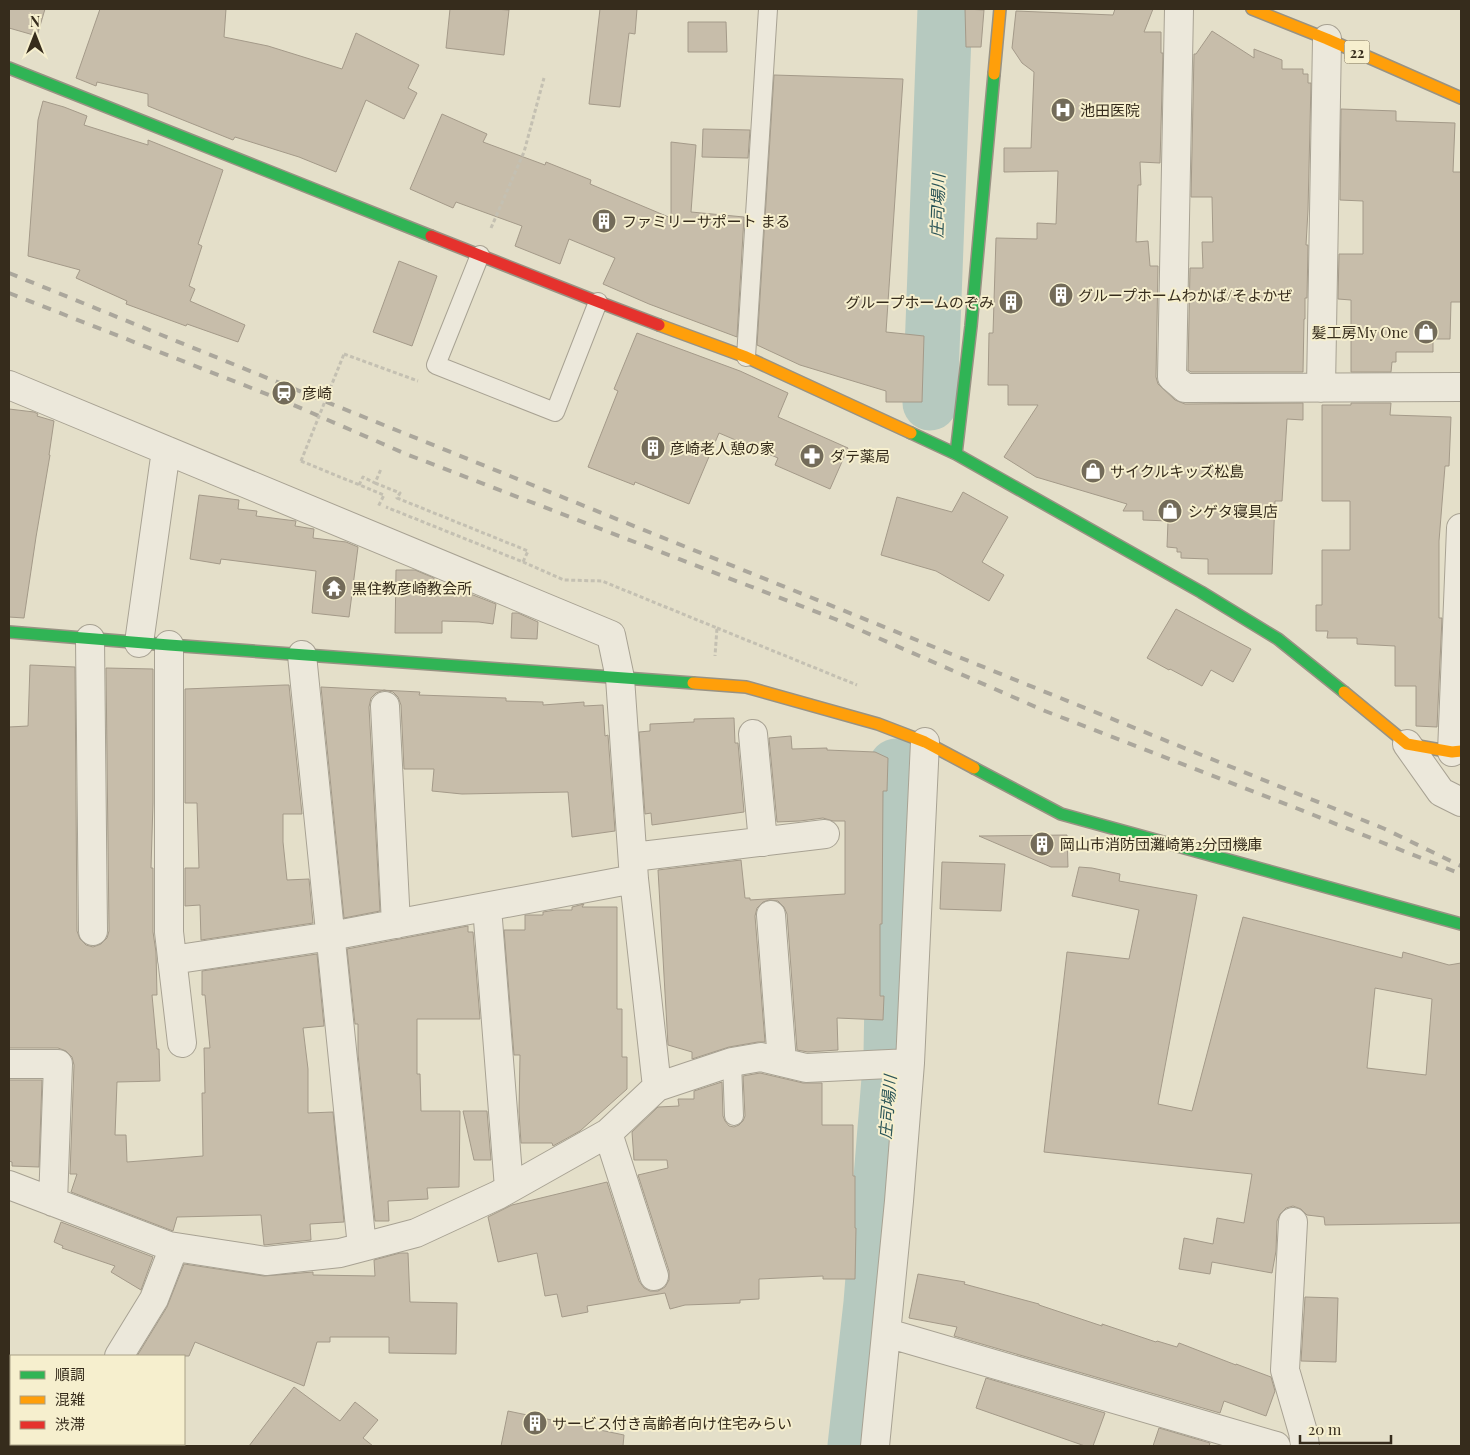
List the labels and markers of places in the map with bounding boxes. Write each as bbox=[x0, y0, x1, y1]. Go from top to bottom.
hospital icon: 池田医院 bbox=[1050, 97, 1076, 123]
place label: 池田医院 bbox=[1080, 100, 1140, 120]
building icon: ファミリーサポート まる bbox=[591, 208, 617, 234]
place label: ファミリーサポート まる bbox=[622, 211, 790, 231]
building icon: グループホームわかば/そよかぜ bbox=[1048, 282, 1074, 308]
place label: グループホームわかば/そよかぜ bbox=[1078, 285, 1292, 305]
building icon: グループホームのぞみ bbox=[998, 289, 1024, 315]
place label: グループホームのぞみ bbox=[845, 292, 994, 312]
shop icon: 髪工房My One bbox=[1413, 319, 1439, 345]
place label: 髪工房My One bbox=[1312, 322, 1408, 342]
station icon: 彦崎 bbox=[271, 380, 297, 406]
place label: 彦崎 bbox=[302, 383, 332, 403]
building icon: 彦崎老人憩の家 bbox=[640, 435, 666, 461]
place label: 彦崎老人憩の家 bbox=[670, 438, 775, 458]
pharmacy icon: ダテ薬局 bbox=[799, 443, 825, 469]
place label: ダテ薬局 bbox=[830, 446, 890, 466]
shop icon: サイクルキッズ松島 bbox=[1080, 458, 1106, 484]
place label: サイクルキッズ松島 bbox=[1110, 461, 1244, 481]
shop icon: シゲタ寝具店 bbox=[1157, 498, 1183, 524]
place label: シゲタ寝具店 bbox=[1188, 501, 1278, 521]
temple icon: 黒住教彦崎教会所 bbox=[321, 575, 347, 601]
place label: 黒住教彦崎教会所 bbox=[352, 578, 472, 598]
building icon: 岡山市消防団灘崎第2分団機庫 bbox=[1029, 831, 1055, 857]
place label: 岡山市消防団灘崎第2分団機庫 bbox=[1060, 834, 1262, 854]
building icon: サービス付き高齢者向け住宅みらい bbox=[522, 1410, 548, 1436]
place label: サービス付き高齢者向け住宅みらい bbox=[552, 1413, 792, 1433]

